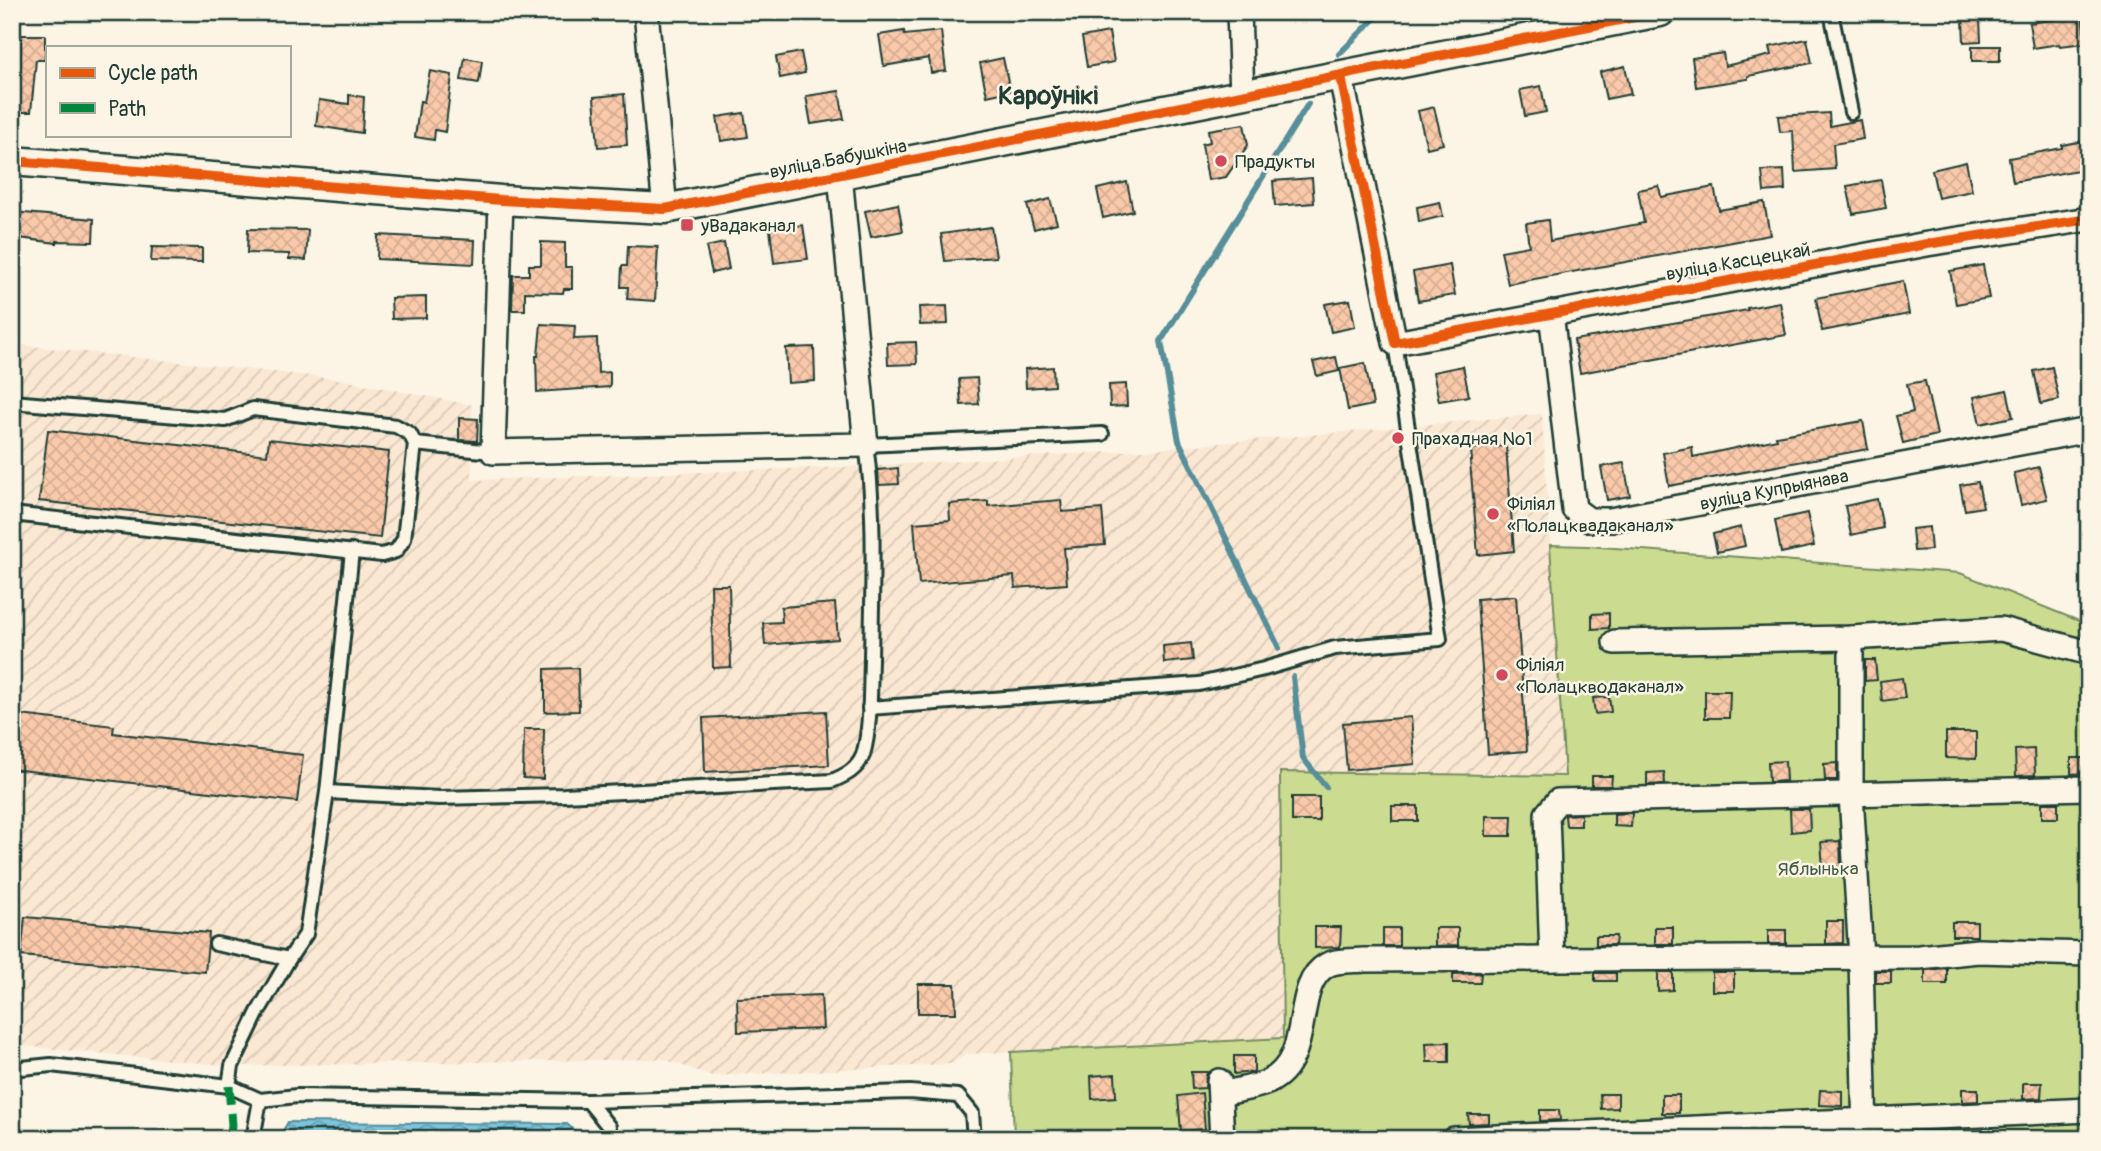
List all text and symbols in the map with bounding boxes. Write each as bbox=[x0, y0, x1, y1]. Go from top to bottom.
legend bbox=[46, 46, 290, 136]
text: Cycle path bbox=[108, 60, 198, 87]
district label: Кароўнікі bbox=[998, 80, 1098, 112]
text: Path bbox=[108, 96, 146, 123]
street label: вуліца Бабушкіна bbox=[768, 134, 909, 184]
place label: Прадукты bbox=[1235, 150, 1315, 174]
marker: Прадукты bbox=[1213, 153, 1229, 169]
place label: уВадаканал bbox=[700, 214, 796, 238]
marker: уВадаканал bbox=[679, 217, 695, 233]
street label: вуліца Касцецкай bbox=[1664, 237, 1812, 286]
place label: Прахадная №1 bbox=[1412, 427, 1533, 451]
marker: Прахадная №1 bbox=[1390, 430, 1406, 446]
street label: вуліца Купрыянава bbox=[1698, 464, 1851, 516]
place label: Філіял «Полацквадаканал» bbox=[1507, 492, 1674, 538]
marker: Філіял «Полацквадаканал» bbox=[1485, 506, 1501, 522]
place label: Філіял «Полацкводаканал» bbox=[1516, 653, 1684, 699]
marker: Філіял «Полацкводаканал» bbox=[1494, 667, 1510, 683]
park label: Яблынька bbox=[1778, 857, 1859, 881]

